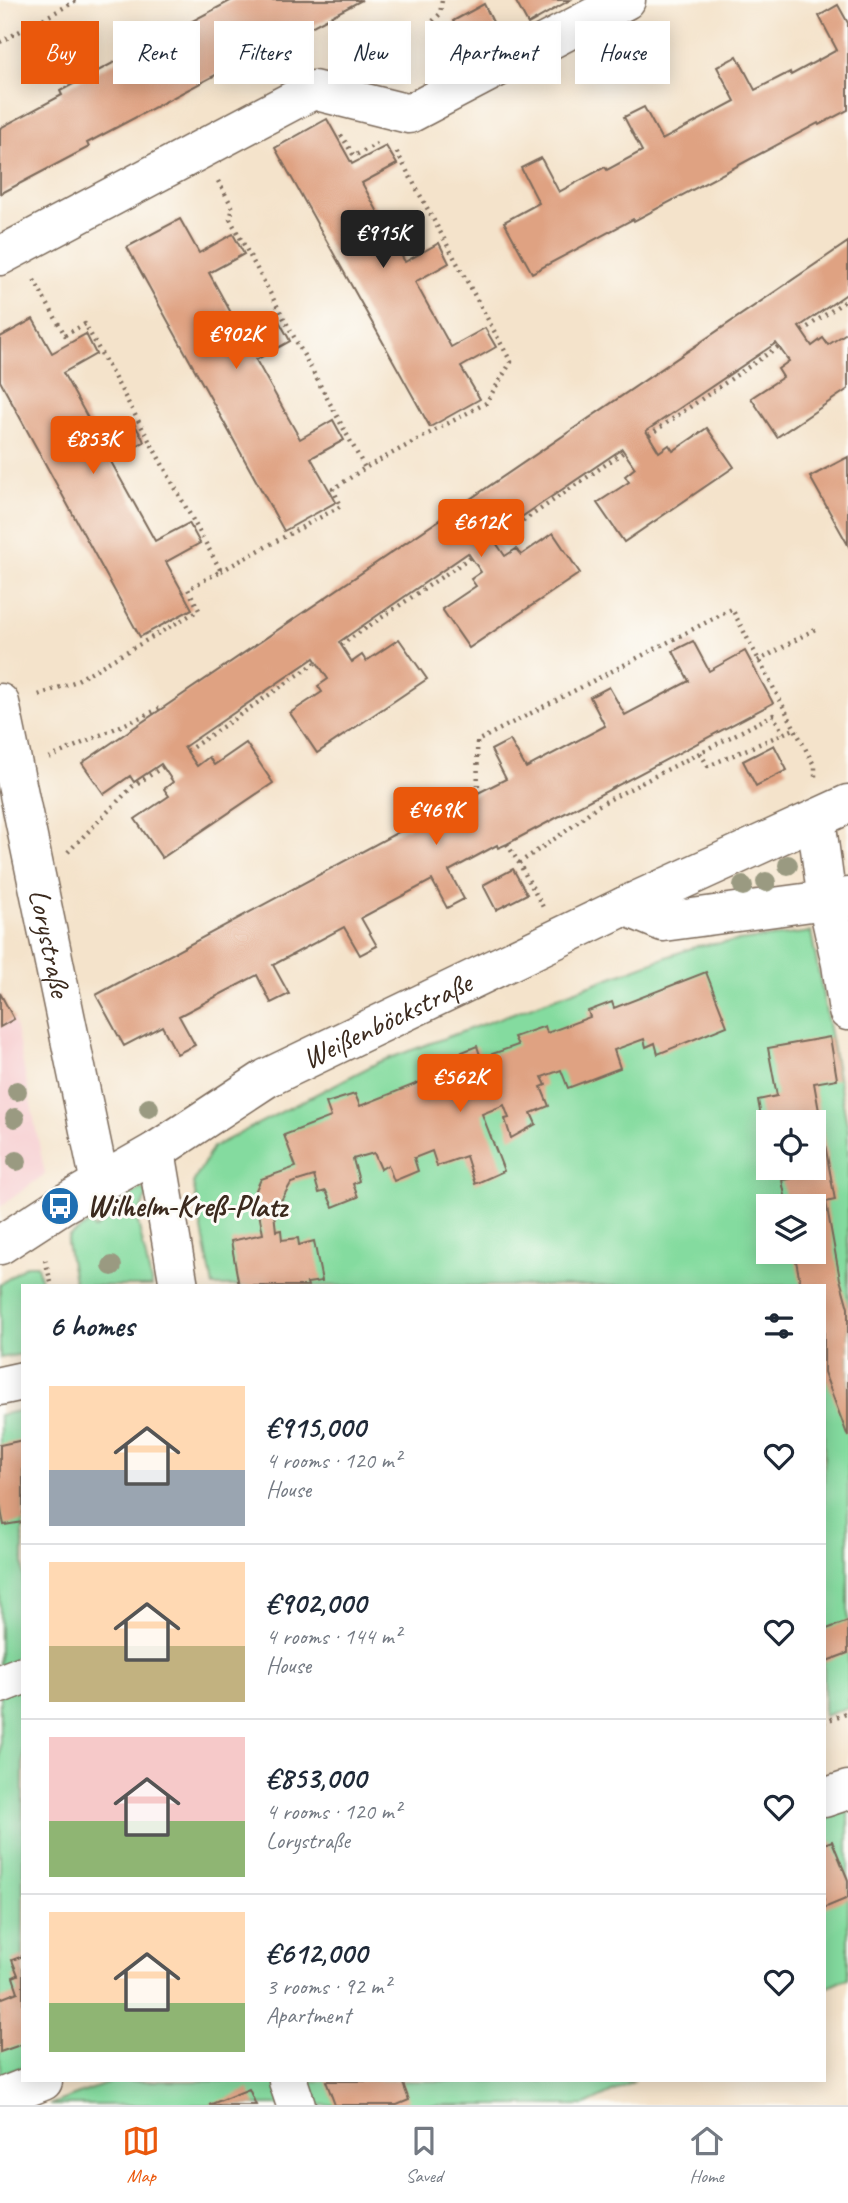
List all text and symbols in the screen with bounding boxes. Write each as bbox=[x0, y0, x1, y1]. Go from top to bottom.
chip: Buy bbox=[21, 21, 99, 84]
chip: Rent bbox=[113, 21, 200, 84]
chip: Filters bbox=[214, 21, 314, 84]
chip: New bbox=[328, 21, 411, 84]
chip: Apartment bbox=[425, 21, 561, 84]
chip: House bbox=[575, 21, 670, 84]
pin: €915K bbox=[334, 210, 432, 270]
text: €915K bbox=[357, 218, 409, 247]
pin: €902K bbox=[187, 312, 285, 371]
text: €902K bbox=[210, 319, 262, 348]
pin: €853K bbox=[44, 416, 142, 476]
text: €853K bbox=[67, 424, 119, 453]
pin: €612K bbox=[432, 500, 530, 559]
text: €612K bbox=[454, 507, 508, 536]
pin: €469K bbox=[387, 788, 485, 847]
text: €469K bbox=[409, 795, 463, 824]
street label: Lorystraße bbox=[20, 886, 80, 1002]
street label: Weißenböckstraße bbox=[296, 963, 480, 1077]
pin: €562K bbox=[411, 1054, 509, 1114]
text: €562K bbox=[433, 1062, 487, 1091]
map controls bbox=[756, 1110, 826, 1264]
button: locate bbox=[756, 1110, 826, 1180]
bus stop icon: Wilhelm-Kreß-Platz bbox=[39, 1185, 81, 1227]
place label: Wilhelm-Kreß-Platz bbox=[87, 1187, 290, 1225]
button: layers bbox=[756, 1194, 826, 1264]
text: 6 homes bbox=[49, 1307, 134, 1345]
icon: filters bbox=[760, 1307, 798, 1345]
text: €915,000 bbox=[266, 1408, 366, 1446]
icon: home bbox=[105, 1414, 189, 1498]
icon: heart bbox=[760, 1437, 798, 1475]
text: 4 rooms · 120 m² bbox=[266, 1446, 401, 1475]
text: House bbox=[266, 1475, 311, 1504]
text: €902,000 bbox=[266, 1584, 366, 1622]
icon: home bbox=[105, 1590, 189, 1674]
icon: heart bbox=[760, 1613, 798, 1651]
text: 4 rooms · 144 m² bbox=[266, 1622, 401, 1651]
text: House bbox=[266, 1651, 311, 1680]
text: €853,000 bbox=[266, 1759, 366, 1797]
icon: home bbox=[105, 1765, 189, 1849]
icon: heart bbox=[760, 1788, 798, 1826]
text: 4 rooms · 120 m² bbox=[266, 1797, 401, 1826]
text: Lorystraße bbox=[266, 1826, 350, 1855]
text: €612,000 bbox=[266, 1934, 367, 1972]
icon: home bbox=[105, 1940, 189, 2024]
icon: heart bbox=[760, 1963, 798, 2001]
text: 3 rooms · 92 m² bbox=[266, 1972, 390, 2001]
text: Apartment bbox=[266, 2001, 351, 2030]
tab: Map bbox=[122, 2122, 160, 2188]
tab: Saved bbox=[405, 2122, 443, 2188]
tab: Home bbox=[688, 2122, 726, 2188]

